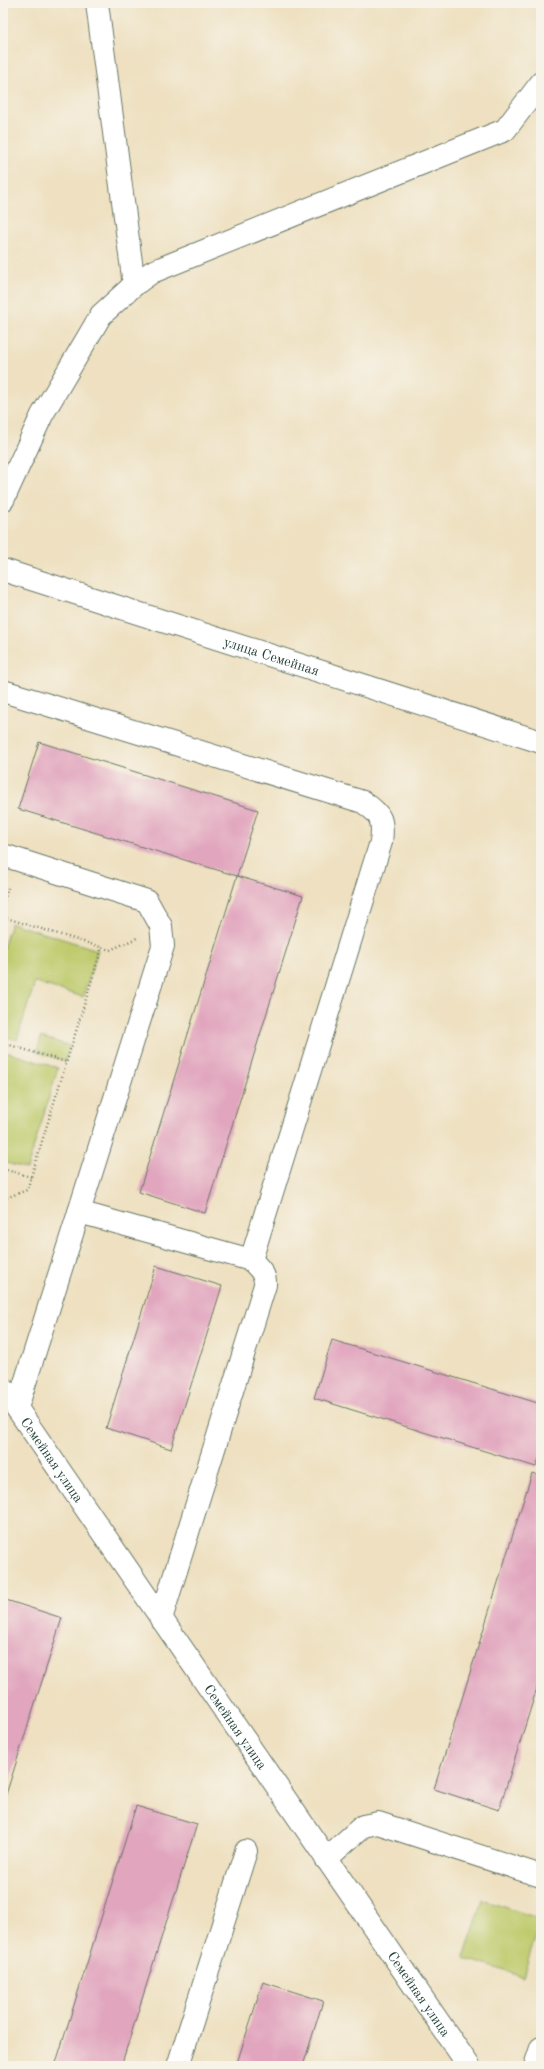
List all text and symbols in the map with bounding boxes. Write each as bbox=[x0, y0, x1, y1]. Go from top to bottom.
street label: улица Семейная bbox=[222, 635, 321, 679]
street label: Семейная улица bbox=[17, 1415, 85, 1505]
street label: Семейная улица bbox=[201, 1682, 269, 1772]
street label: Семейная улица bbox=[385, 1949, 453, 2039]

